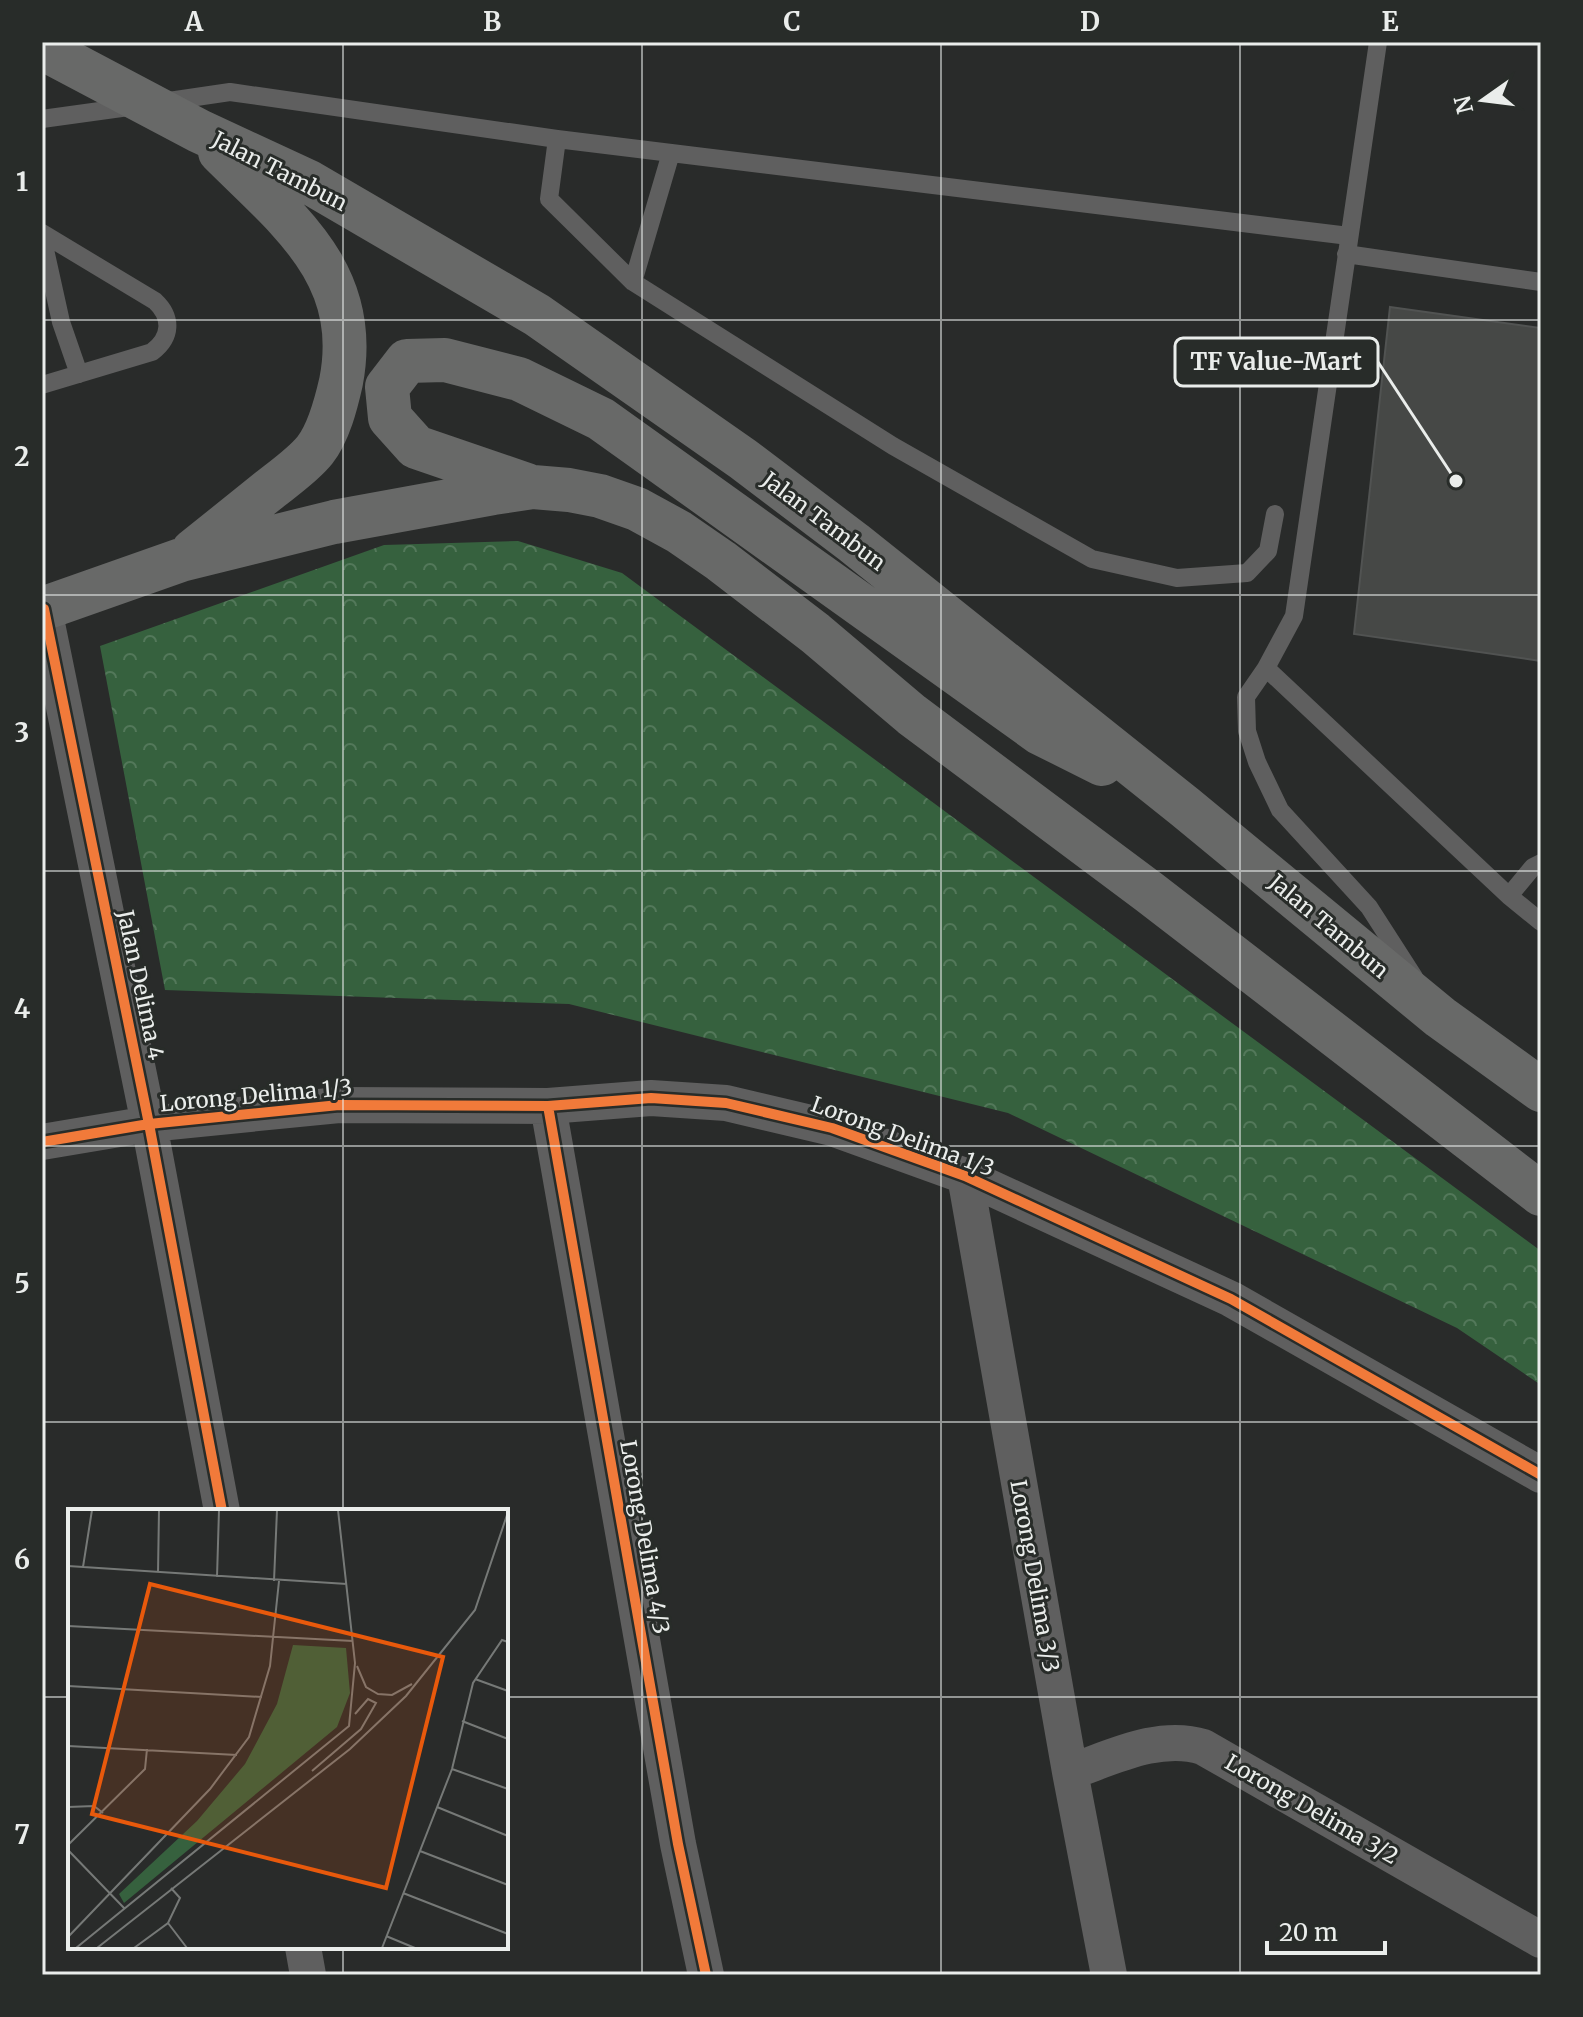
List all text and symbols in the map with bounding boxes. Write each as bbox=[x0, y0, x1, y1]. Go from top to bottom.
text: A bbox=[184, 5, 204, 38]
text: B bbox=[483, 5, 501, 38]
text: C bbox=[783, 5, 801, 38]
text: D bbox=[1080, 5, 1100, 38]
text: E bbox=[1382, 5, 1399, 38]
north arrow bbox=[1443, 60, 1523, 140]
text: N bbox=[1448, 92, 1479, 117]
street label: Jalan Tambun bbox=[207, 125, 353, 217]
text: 1 bbox=[16, 165, 28, 198]
callout: TF Value-Mart bbox=[1175, 338, 1378, 386]
text: TF Value-Mart bbox=[1190, 346, 1362, 377]
text: 2 bbox=[14, 440, 30, 473]
street label: Jalan Tambun bbox=[756, 465, 892, 577]
text: 3 bbox=[15, 716, 29, 749]
street label: Jalan Tambun bbox=[1263, 867, 1395, 984]
street label: Jalan Delima 4 bbox=[111, 906, 171, 1063]
text: 4 bbox=[14, 992, 31, 1025]
street label: Lorong Delima 1/3 bbox=[159, 1073, 353, 1117]
street label: Lorong Delima 1/3 bbox=[808, 1090, 998, 1182]
text: 5 bbox=[14, 1267, 30, 1300]
street label: Lorong Delima 4/3 bbox=[614, 1438, 676, 1636]
street label: Lorong Delima 3/3 bbox=[1004, 1478, 1066, 1674]
inset map bbox=[68, 1509, 508, 1949]
text: 6 bbox=[14, 1543, 30, 1576]
street label: Lorong Delima 3/2 bbox=[1220, 1748, 1404, 1870]
text: 7 bbox=[14, 1818, 30, 1851]
scale bar bbox=[1267, 1905, 1385, 1955]
text: 20 m bbox=[1279, 1917, 1338, 1948]

